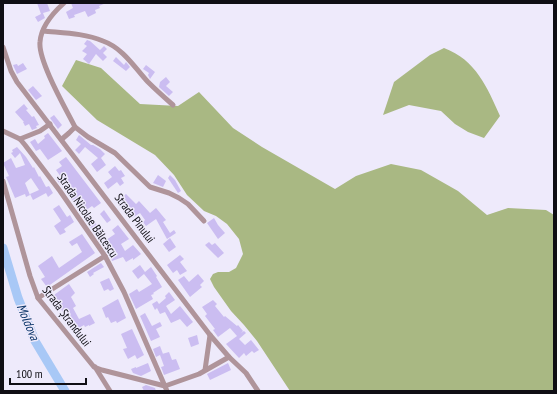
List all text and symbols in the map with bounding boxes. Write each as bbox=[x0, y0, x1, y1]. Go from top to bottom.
street label: Strada Nicolae Bălcescu bbox=[54, 170, 122, 260]
street label: Strada Pinului bbox=[112, 190, 158, 246]
street label: Strada Ștrandului bbox=[39, 283, 95, 349]
water label: Moldova bbox=[13, 301, 44, 344]
scale bar bbox=[10, 360, 86, 386]
text: 100 m bbox=[16, 366, 43, 381]

